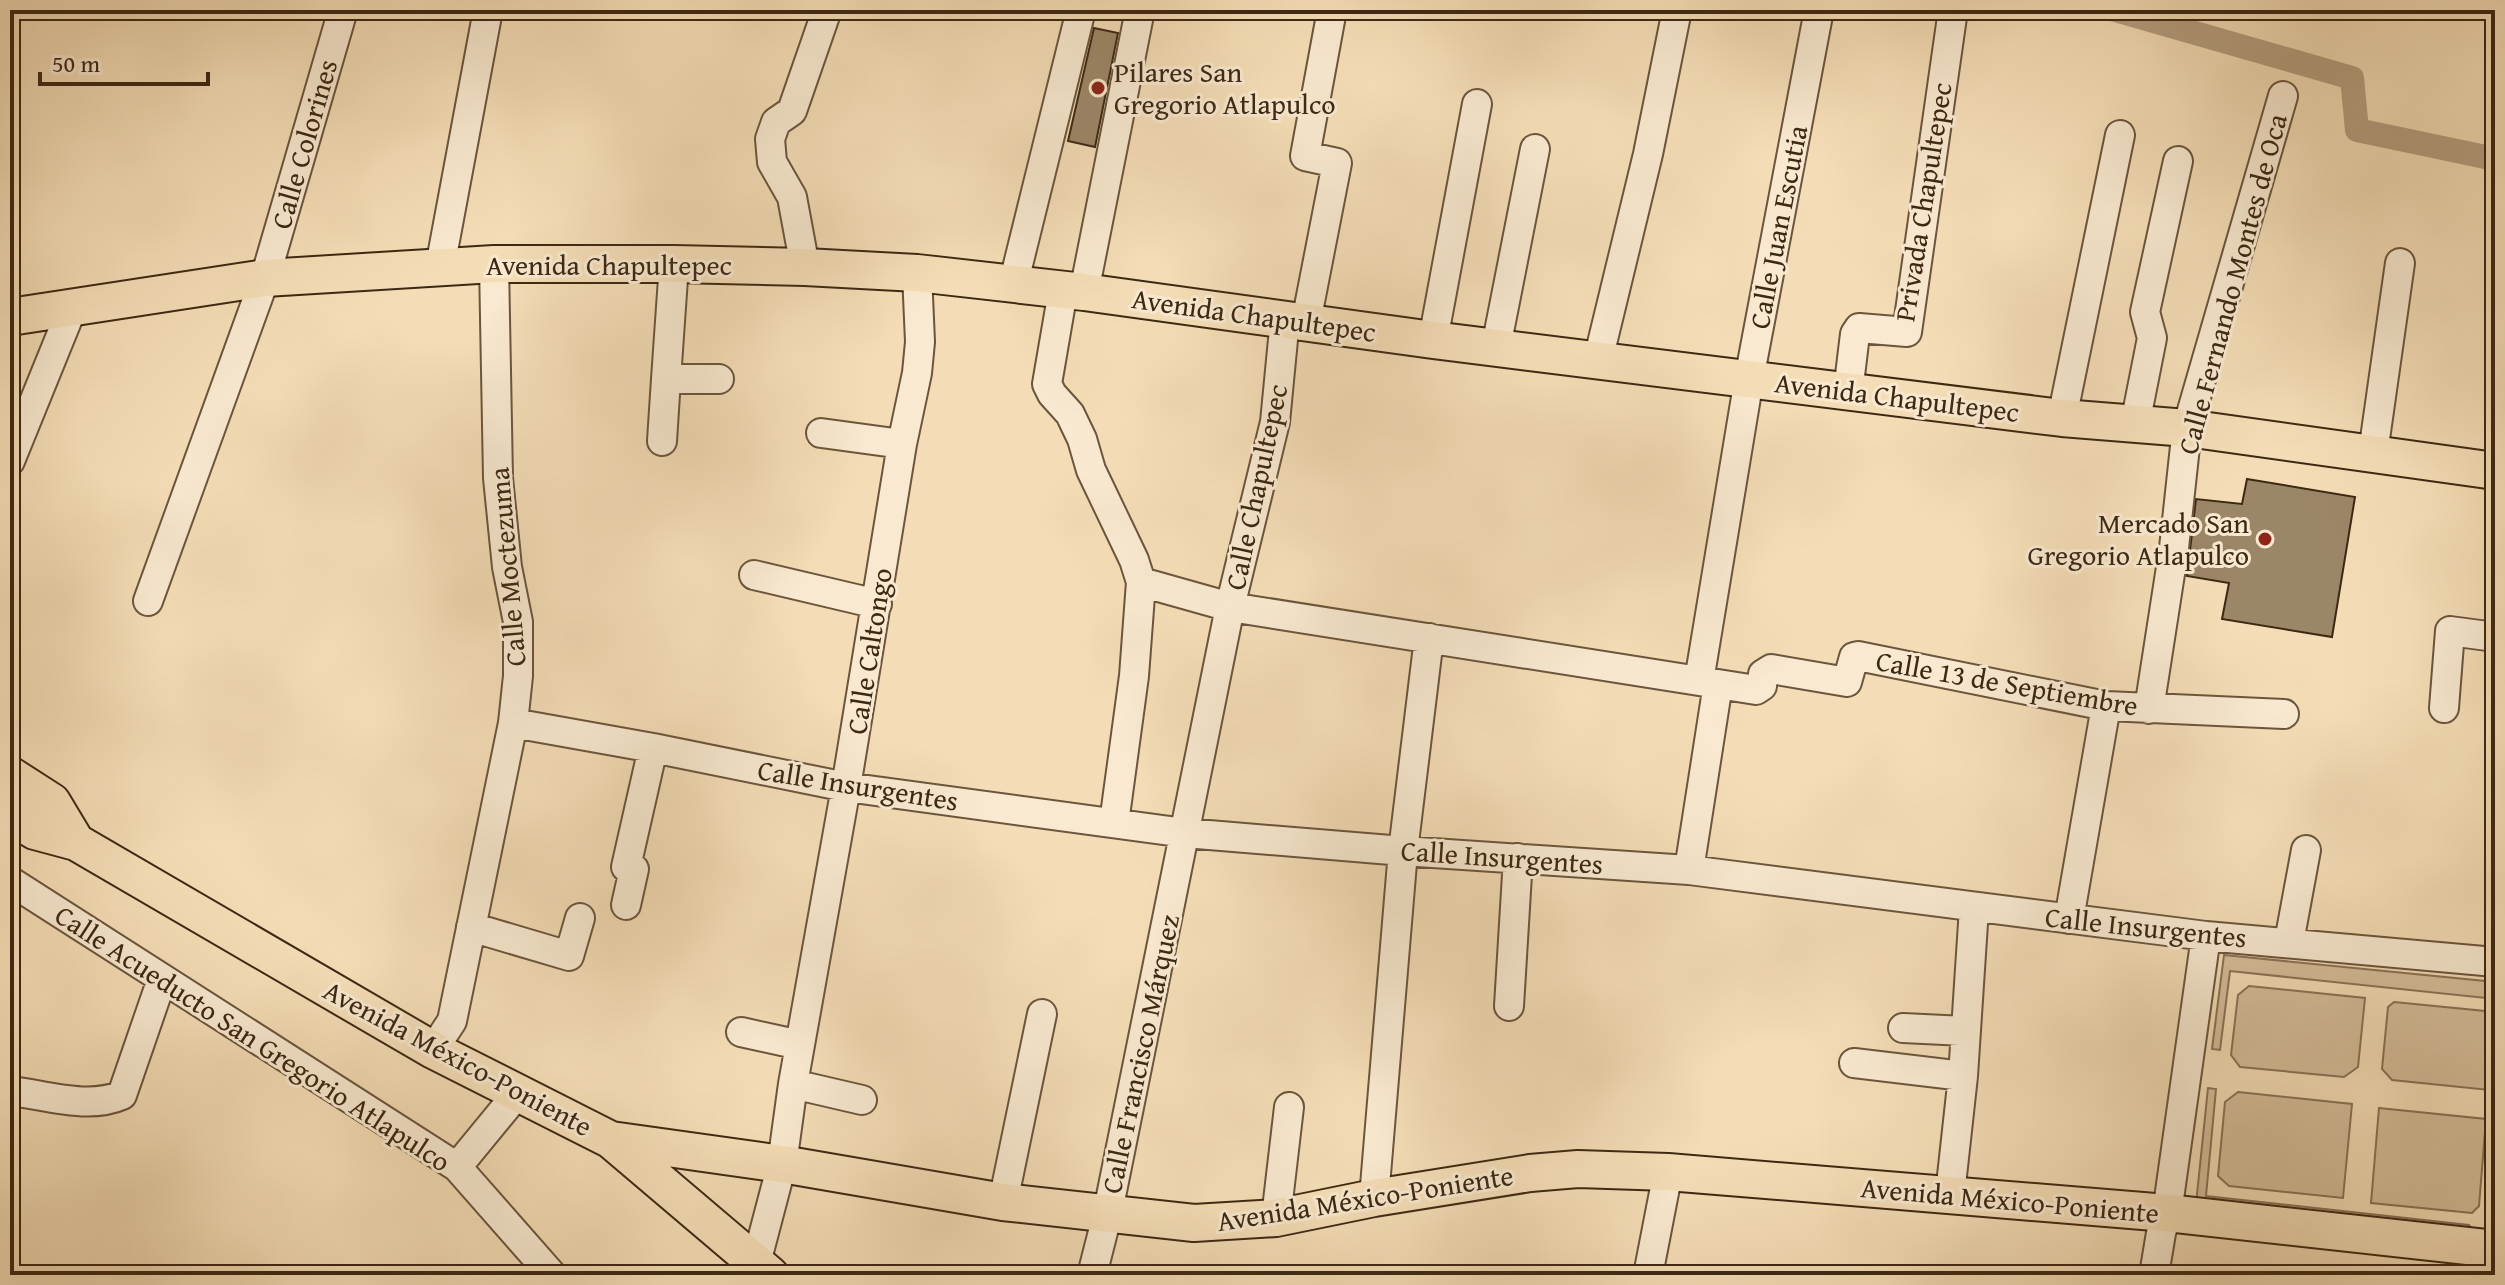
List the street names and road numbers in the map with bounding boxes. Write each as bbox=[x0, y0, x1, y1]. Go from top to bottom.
street label: Calle Colorines bbox=[260, 54, 347, 233]
street label: Privada Chapultepec bbox=[1883, 80, 1962, 324]
street label: Calle Fernando Montes de Oca bbox=[2166, 108, 2297, 459]
street label: Calle Juan Escutia bbox=[1738, 121, 1817, 332]
street label: Avenida Chapultepec bbox=[486, 244, 732, 285]
street label: Avenida Chapultepec bbox=[1129, 277, 1379, 352]
street label: Avenida Chapultepec bbox=[1773, 361, 2022, 432]
street label: Calle Chapultepec bbox=[1214, 380, 1297, 594]
street label: Calle Moctezuma bbox=[477, 465, 536, 668]
street label: Calle Caltongo bbox=[835, 565, 902, 737]
street label: Calle 13 de Septiembre bbox=[1873, 639, 2141, 726]
street label: Calle Insurgentes bbox=[755, 748, 961, 821]
street label: Calle Insurgentes bbox=[1400, 829, 1604, 884]
street label: Calle Acueducto San Gregorio Atlapulco bbox=[47, 894, 459, 1181]
street label: Calle Insurgentes bbox=[2043, 896, 2249, 957]
street label: Calle Francisco Márquez bbox=[1090, 911, 1189, 1197]
street label: Avenida México-Poniente bbox=[316, 969, 600, 1146]
street label: Avenida México-Poniente bbox=[1214, 1154, 1516, 1241]
street label: Avenida México-Poniente bbox=[1859, 1166, 2161, 1233]

